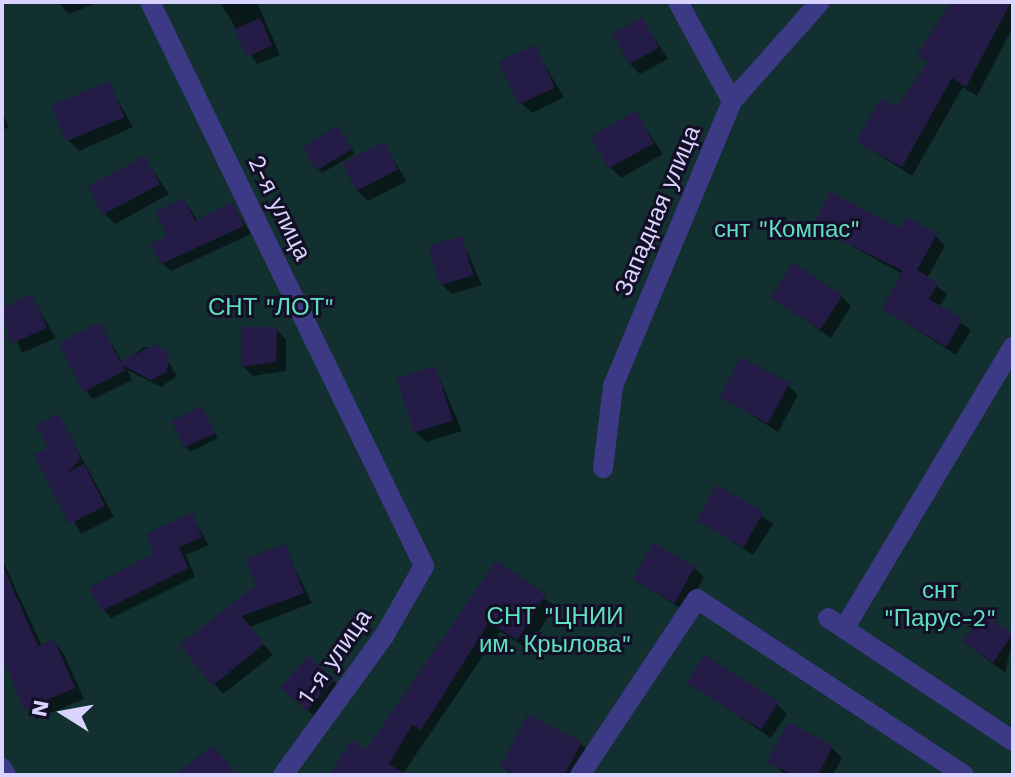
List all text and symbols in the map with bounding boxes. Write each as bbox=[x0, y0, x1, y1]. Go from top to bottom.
street label: Западная улица bbox=[609, 122, 707, 300]
street label: 2-я улица bbox=[241, 151, 317, 265]
park label: снт "Компас" bbox=[714, 216, 860, 244]
park label: СНТ "ЛОТ" bbox=[208, 294, 334, 322]
park label: снт "Парус-2" bbox=[884, 577, 996, 633]
park label: СНТ "ЦНИИ им. Крылова" bbox=[479, 603, 631, 659]
street label: 1-я улица bbox=[292, 604, 378, 710]
north arrow bbox=[24, 673, 104, 753]
text: N bbox=[26, 698, 54, 719]

